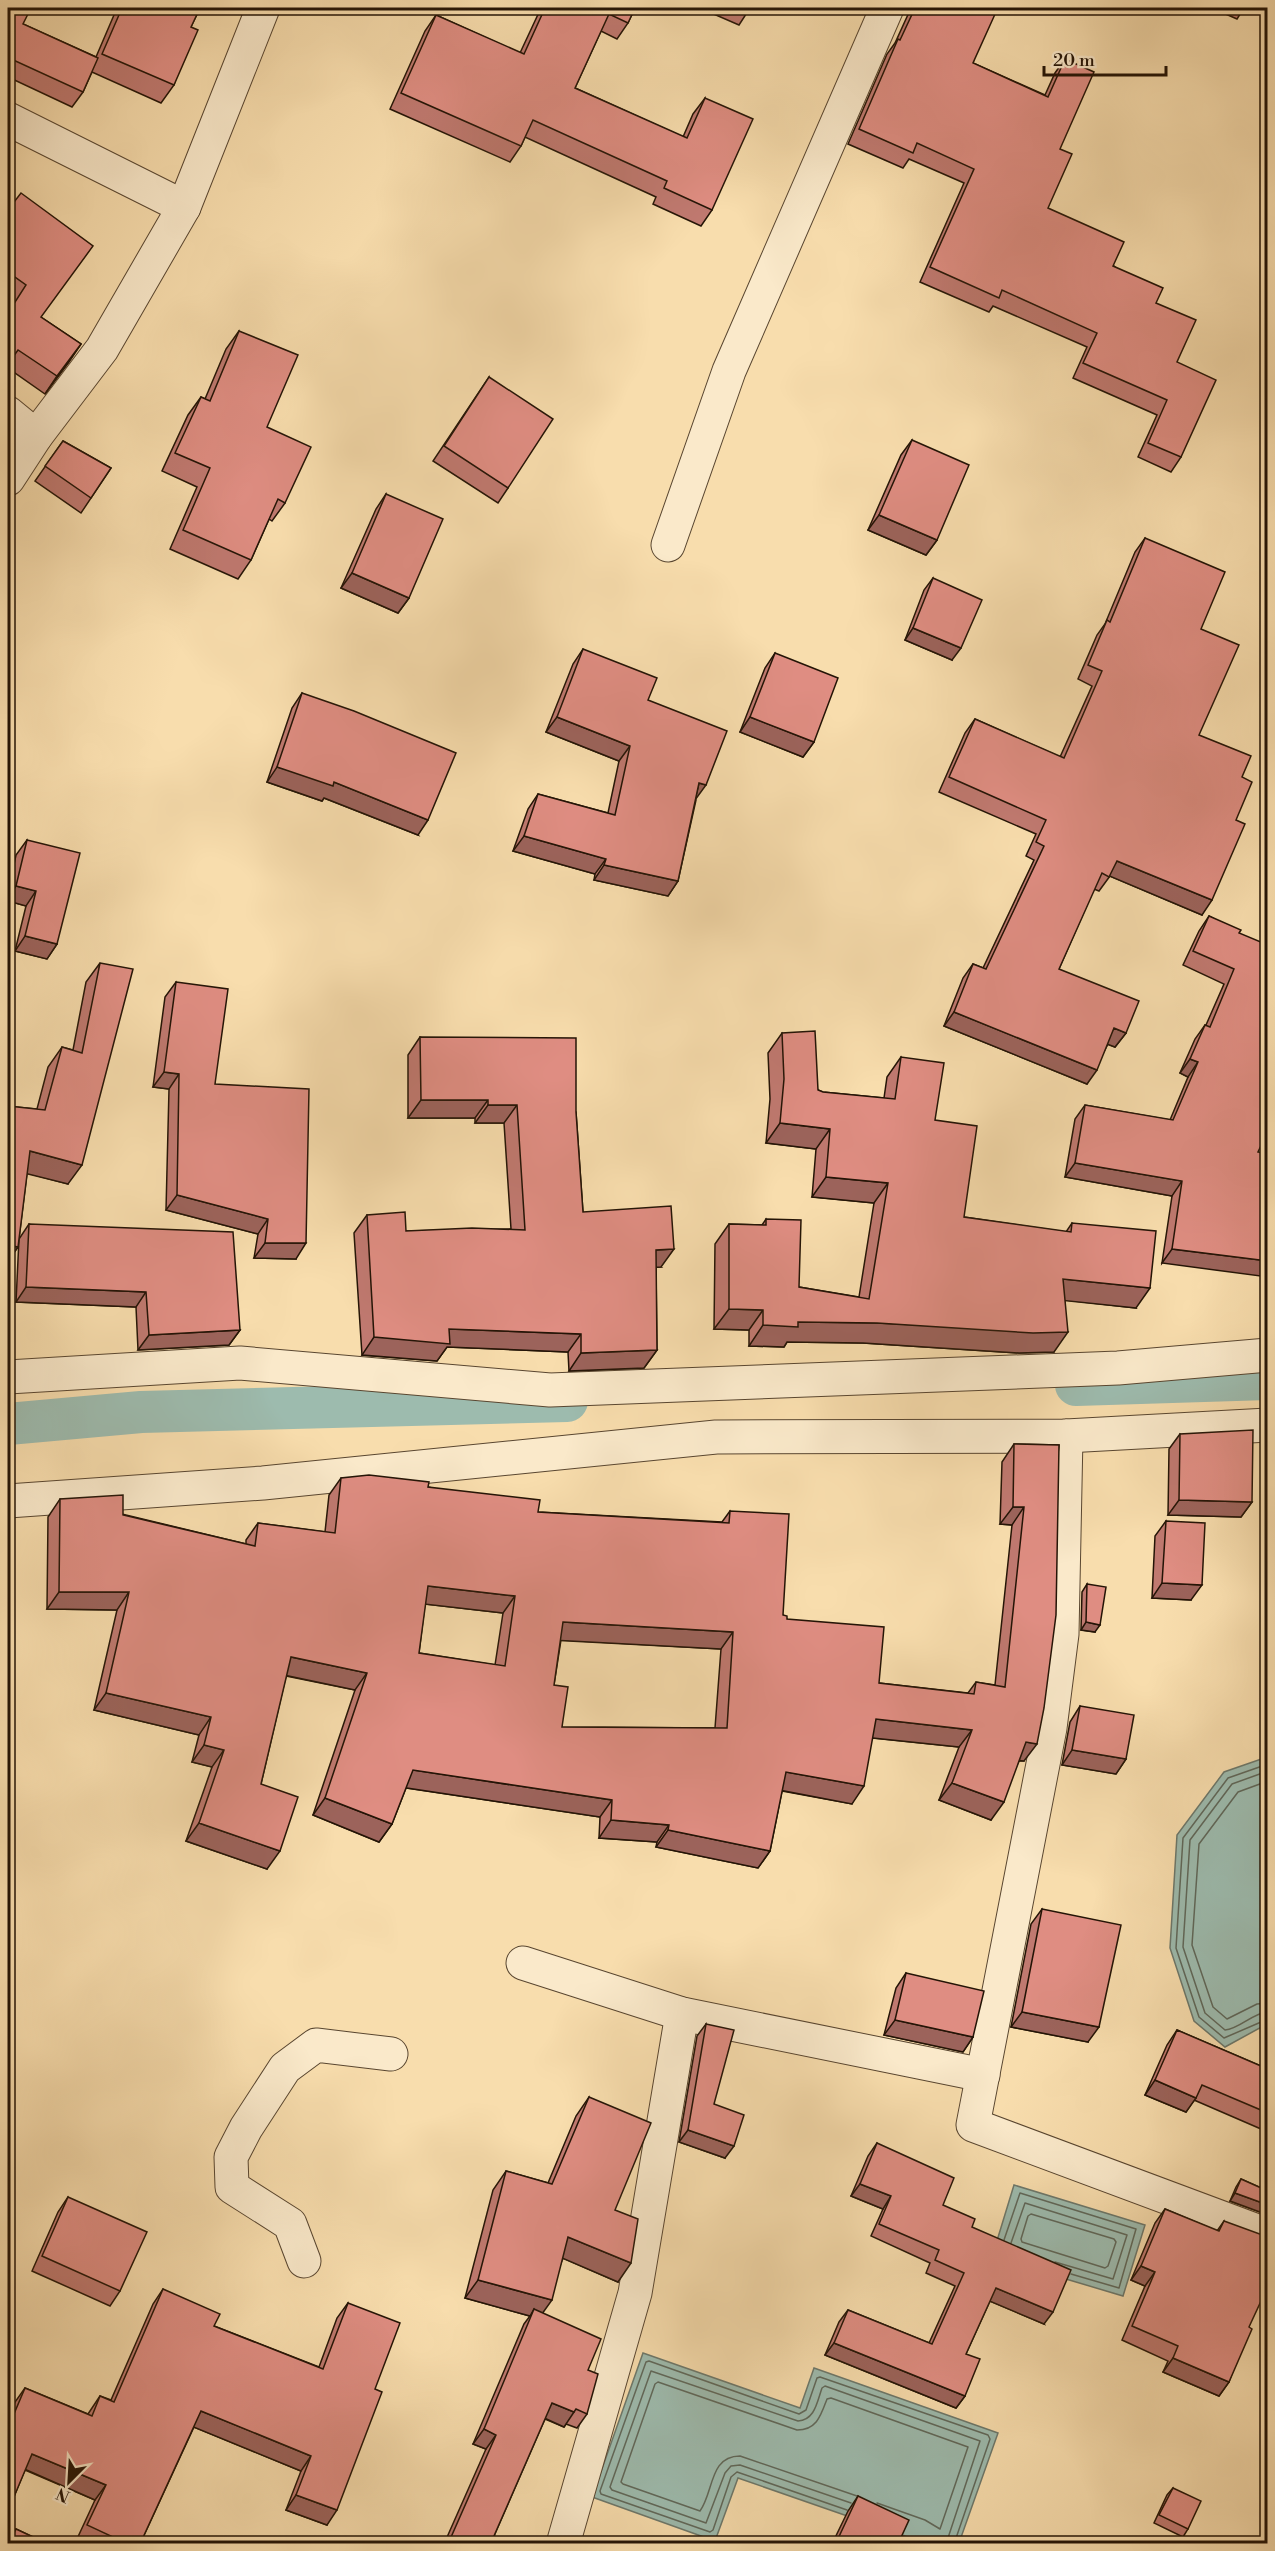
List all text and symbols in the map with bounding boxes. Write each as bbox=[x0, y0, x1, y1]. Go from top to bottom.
scale bar bbox=[1044, 39, 1166, 77]
text: 20 m bbox=[1053, 49, 1095, 72]
north arrow bbox=[39, 2452, 99, 2512]
text: N bbox=[53, 2483, 73, 2506]

